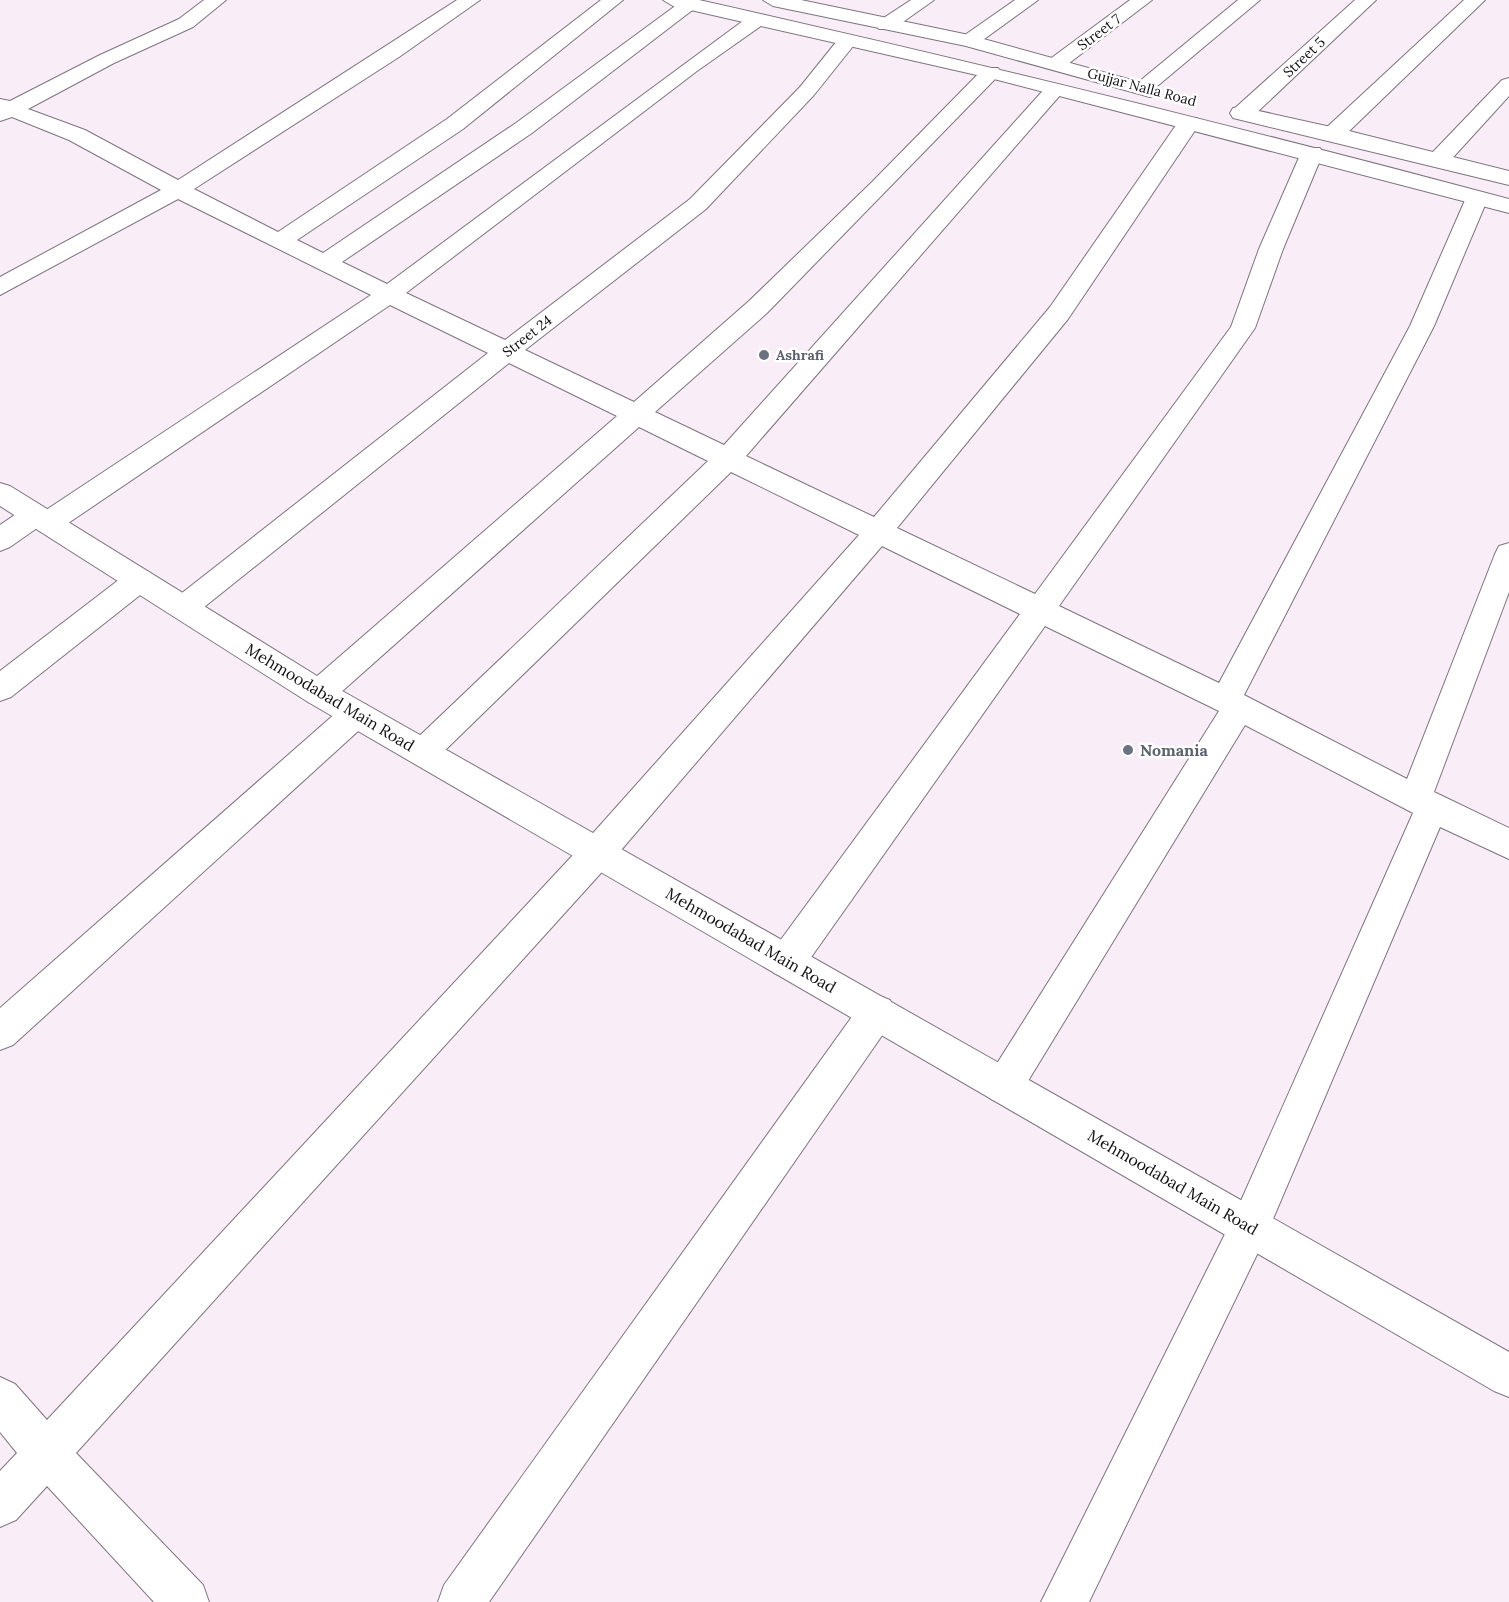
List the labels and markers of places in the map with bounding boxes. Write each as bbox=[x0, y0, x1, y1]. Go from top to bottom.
place label: Ashrafi bbox=[776, 346, 824, 364]
marker: Ashrafi bbox=[757, 348, 771, 362]
place label: Nomania bbox=[1140, 740, 1209, 760]
marker: Nomania bbox=[1121, 743, 1135, 757]

